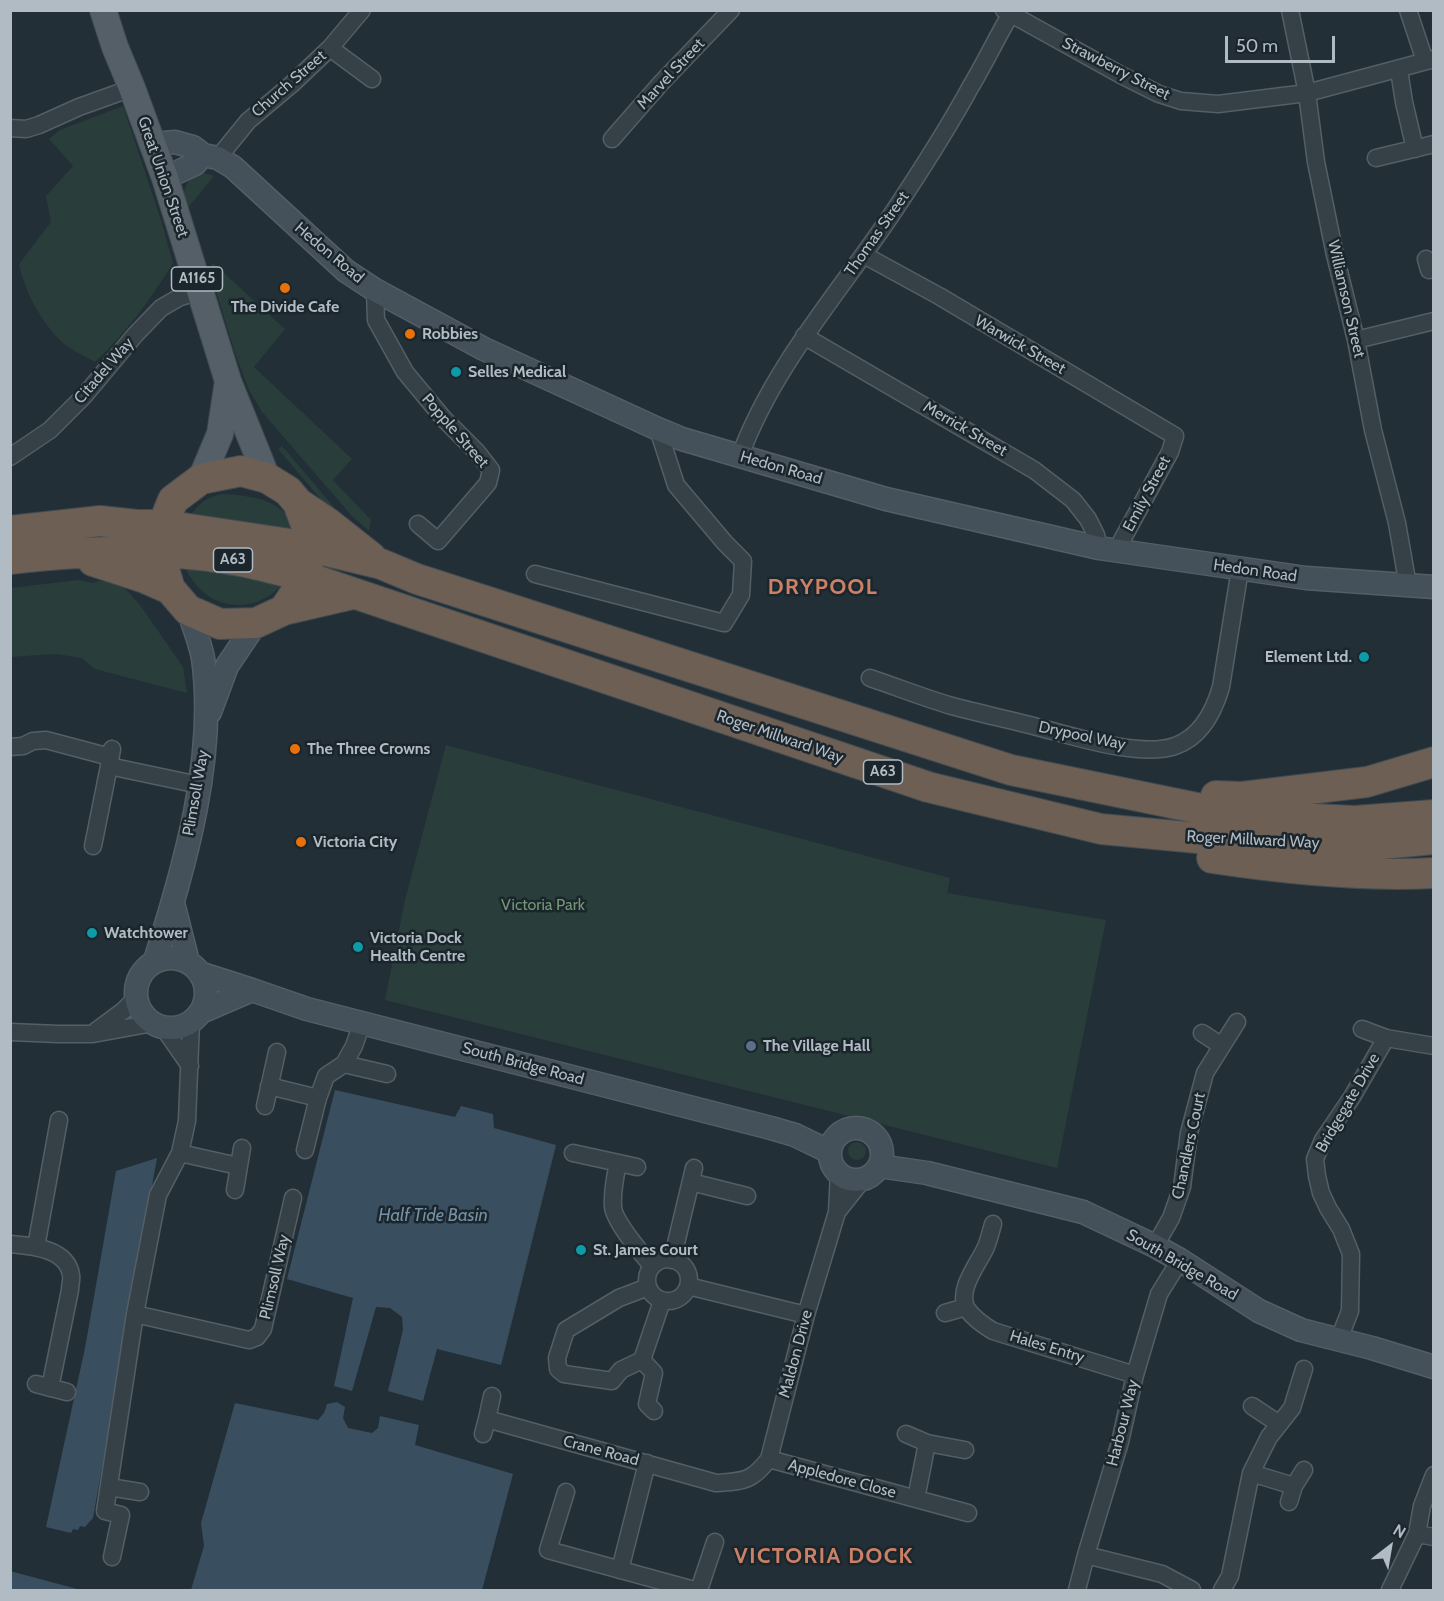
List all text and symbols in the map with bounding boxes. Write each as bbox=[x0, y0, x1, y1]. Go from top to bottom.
scale bar bbox=[1228, 24, 1338, 62]
street label: Strawberry Street bbox=[1059, 34, 1173, 104]
street label: Marvel Street bbox=[633, 35, 709, 113]
text: 50 m bbox=[1236, 35, 1278, 57]
street label: Church Street bbox=[248, 46, 330, 122]
street label: Great Union Street bbox=[133, 114, 193, 240]
street label: Thomas Street bbox=[841, 188, 913, 280]
street label: Hedon Road bbox=[291, 219, 367, 287]
street label: Williamson Street bbox=[1323, 238, 1369, 360]
road number: A1165 bbox=[172, 267, 222, 291]
marker: The Divide Cafe bbox=[278, 281, 292, 295]
place label: The Divide Cafe bbox=[231, 297, 339, 317]
street label: Warwick Street bbox=[971, 311, 1069, 379]
place label: Robbies bbox=[422, 324, 478, 344]
marker: Robbies bbox=[403, 327, 417, 341]
street label: Citadel Way bbox=[70, 334, 138, 408]
place label: Selles Medical bbox=[468, 362, 566, 382]
marker: Selles Medical bbox=[449, 365, 463, 379]
street label: Popple Street bbox=[418, 390, 492, 472]
street label: Merrick Street bbox=[920, 397, 1010, 461]
street label: Hedon Road bbox=[738, 447, 824, 489]
street label: Emily Street bbox=[1119, 453, 1175, 535]
road number: A63 bbox=[214, 548, 252, 572]
street label: Hedon Road bbox=[1212, 556, 1298, 586]
district label: DRYPOOL bbox=[768, 575, 878, 601]
place label: Element Ltd. bbox=[1265, 647, 1352, 667]
marker: Element Ltd. bbox=[1357, 650, 1371, 664]
street label: Roger Millward Way bbox=[714, 706, 846, 768]
street label: Drypool Way bbox=[1037, 717, 1127, 755]
place label: The Three Crowns bbox=[307, 739, 430, 759]
marker: The Three Crowns bbox=[288, 742, 302, 756]
street label: Plimsoll Way bbox=[179, 749, 213, 837]
road number: A63 bbox=[864, 760, 902, 784]
street label: Roger Millward Way bbox=[1186, 827, 1320, 853]
place label: Victoria City bbox=[313, 832, 397, 852]
marker: Victoria City bbox=[294, 835, 308, 849]
park label: Victoria Park bbox=[501, 895, 585, 915]
place label: Watchtower bbox=[104, 923, 188, 943]
marker: Watchtower bbox=[85, 926, 99, 940]
place label: Victoria Dock Health Centre bbox=[370, 928, 465, 966]
marker: Victoria Dock Health Centre bbox=[351, 940, 365, 954]
place label: The Village Hall bbox=[763, 1036, 870, 1056]
street label: South Bridge Road bbox=[460, 1038, 586, 1090]
marker: The Village Hall bbox=[744, 1039, 758, 1053]
street label: Bridgegate Drive bbox=[1312, 1050, 1384, 1156]
street label: Chandlers Court bbox=[1168, 1091, 1210, 1201]
water label: Half Tide Basin bbox=[378, 1205, 488, 1227]
street label: South Bridge Road bbox=[1123, 1225, 1241, 1305]
street label: Plimsoll Way bbox=[256, 1233, 294, 1321]
place label: St. James Court bbox=[593, 1240, 698, 1260]
marker: St. James Court bbox=[574, 1243, 588, 1257]
street label: Maldon Drive bbox=[775, 1308, 817, 1400]
street label: Hales Entry bbox=[1007, 1327, 1087, 1367]
street label: Harbour Way bbox=[1103, 1378, 1143, 1468]
street label: Crane Road bbox=[561, 1432, 641, 1470]
street label: Appledore Close bbox=[786, 1455, 898, 1503]
north arrow bbox=[1360, 1517, 1420, 1577]
text: N bbox=[1390, 1520, 1409, 1542]
district label: VICTORIA DOCK bbox=[734, 1544, 914, 1570]

